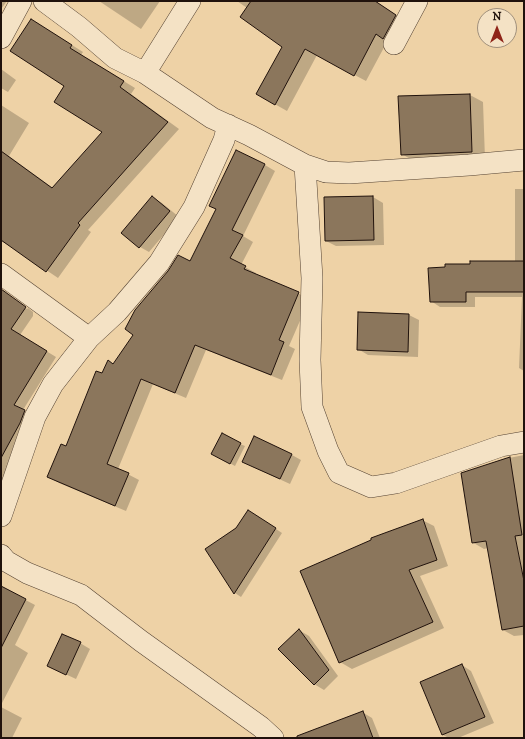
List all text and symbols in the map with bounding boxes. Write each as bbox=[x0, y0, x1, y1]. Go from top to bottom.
north arrow bbox=[477, 8, 517, 48]
text: N bbox=[492, 10, 502, 24]

